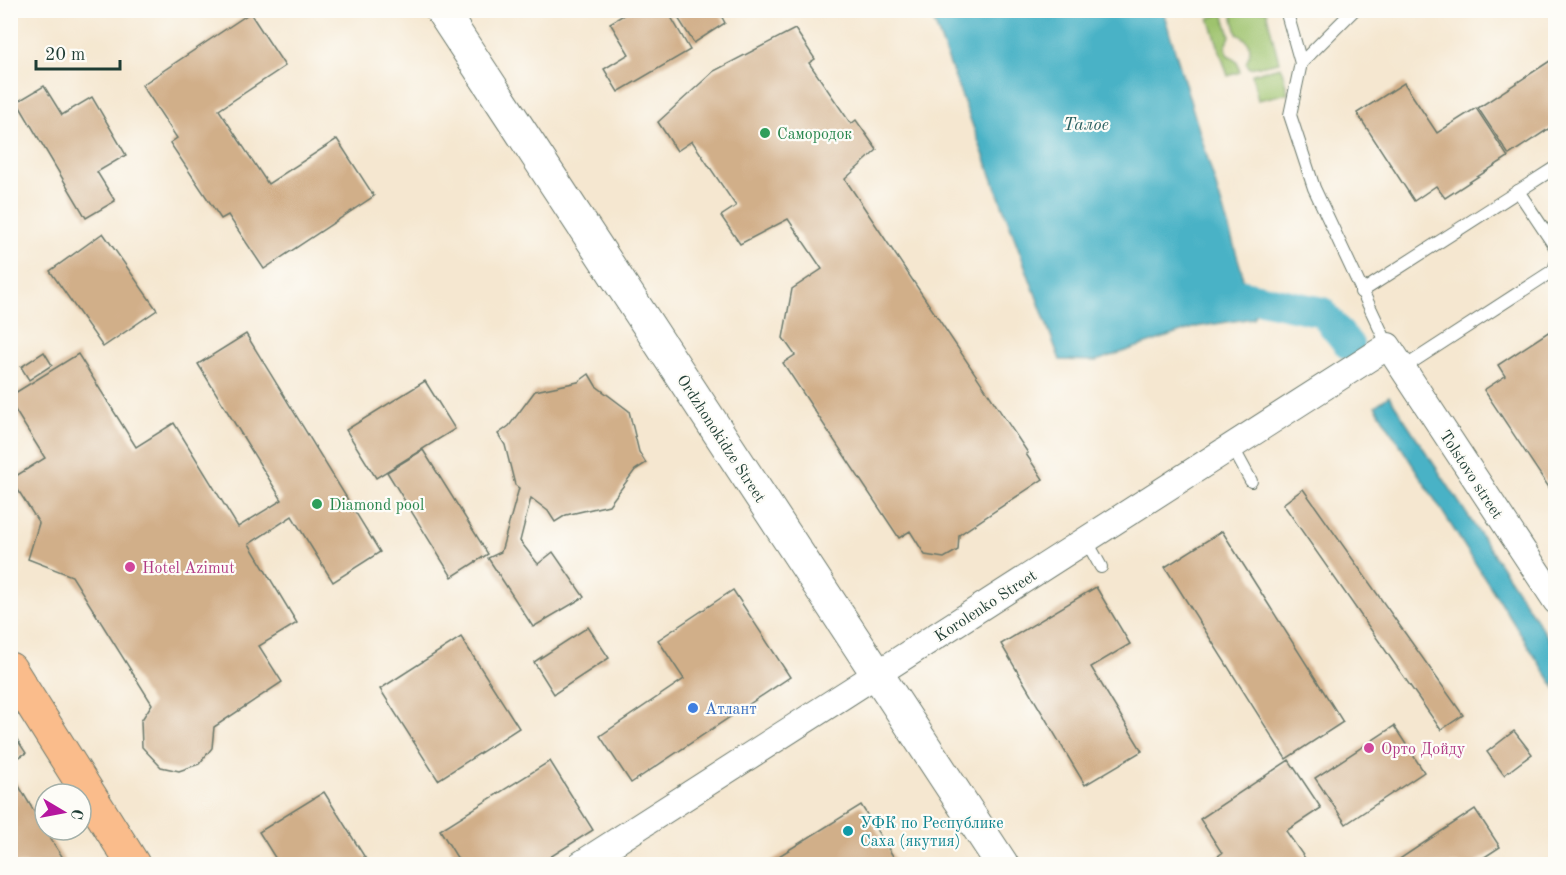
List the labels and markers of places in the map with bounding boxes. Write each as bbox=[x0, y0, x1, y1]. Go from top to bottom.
marker: Самородок bbox=[758, 126, 772, 140]
place label: Самородок bbox=[777, 127, 852, 143]
marker: Diamond pool bbox=[310, 497, 324, 511]
place label: Diamond pool bbox=[329, 498, 424, 514]
marker: Hotel Azimut bbox=[123, 560, 137, 574]
place label: Hotel Azimut bbox=[142, 561, 235, 577]
marker: Атлант bbox=[686, 701, 700, 715]
place label: Атлант bbox=[705, 702, 757, 718]
marker: Орто Дойду bbox=[1362, 741, 1376, 755]
place label: Орто Дойду bbox=[1381, 742, 1466, 758]
place label: УФК по Республике Саха (якутия) bbox=[860, 816, 1004, 850]
marker: УФК по Республике Саха (якутия) bbox=[841, 824, 855, 838]

